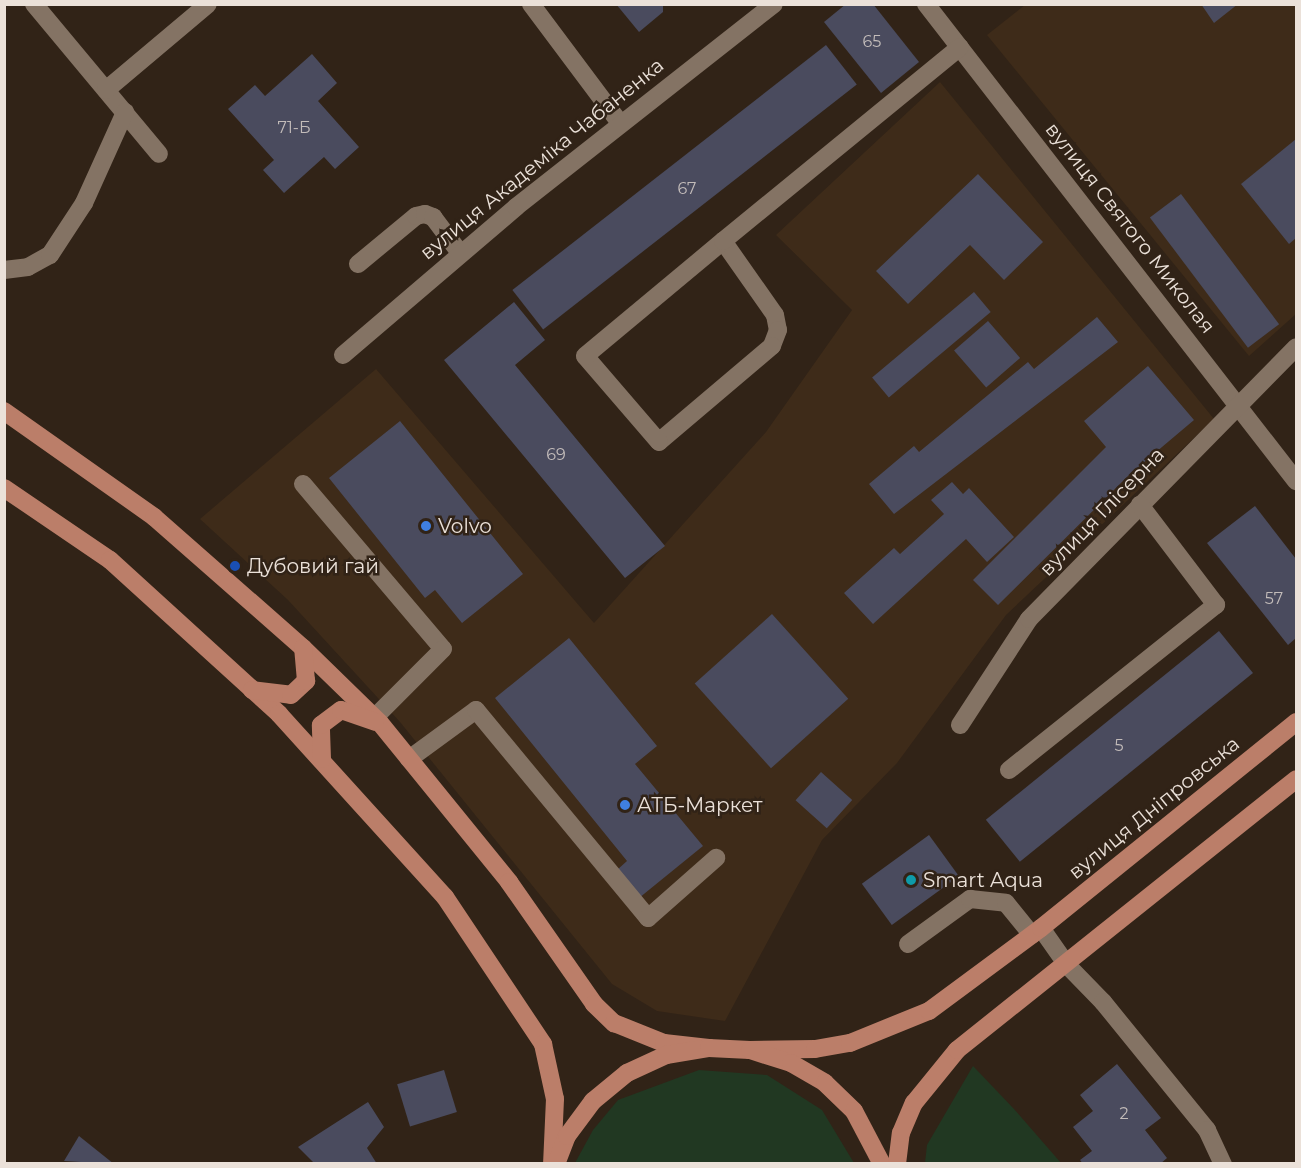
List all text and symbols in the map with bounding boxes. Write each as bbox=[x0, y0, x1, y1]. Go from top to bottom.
house number: 65 bbox=[863, 32, 881, 52]
street label: вулиця Академіка Чабаненка bbox=[415, 53, 669, 265]
house number: 71-Б bbox=[277, 118, 311, 138]
street label: вулиця Святого Миколая bbox=[1040, 118, 1220, 338]
house number: 67 bbox=[677, 179, 697, 199]
street label: вулиця Глісерна bbox=[1035, 443, 1169, 581]
house number: 69 bbox=[546, 445, 566, 465]
place label: Volvo bbox=[438, 514, 492, 538]
marker: Volvo bbox=[419, 519, 433, 533]
place label: Дубовий гай bbox=[247, 554, 379, 578]
marker: Дубовий гай bbox=[228, 559, 242, 573]
house number: 57 bbox=[1265, 589, 1283, 609]
street label: вулиця Дніпровська bbox=[1064, 732, 1244, 884]
house number: 5 bbox=[1114, 736, 1124, 756]
place label: АТБ-Маркет bbox=[637, 793, 762, 817]
marker: АТБ-Маркет bbox=[618, 798, 632, 812]
place label: Smart Aqua bbox=[923, 868, 1043, 892]
marker: Smart Aqua bbox=[904, 873, 918, 887]
house number: 2 bbox=[1119, 1104, 1129, 1124]

